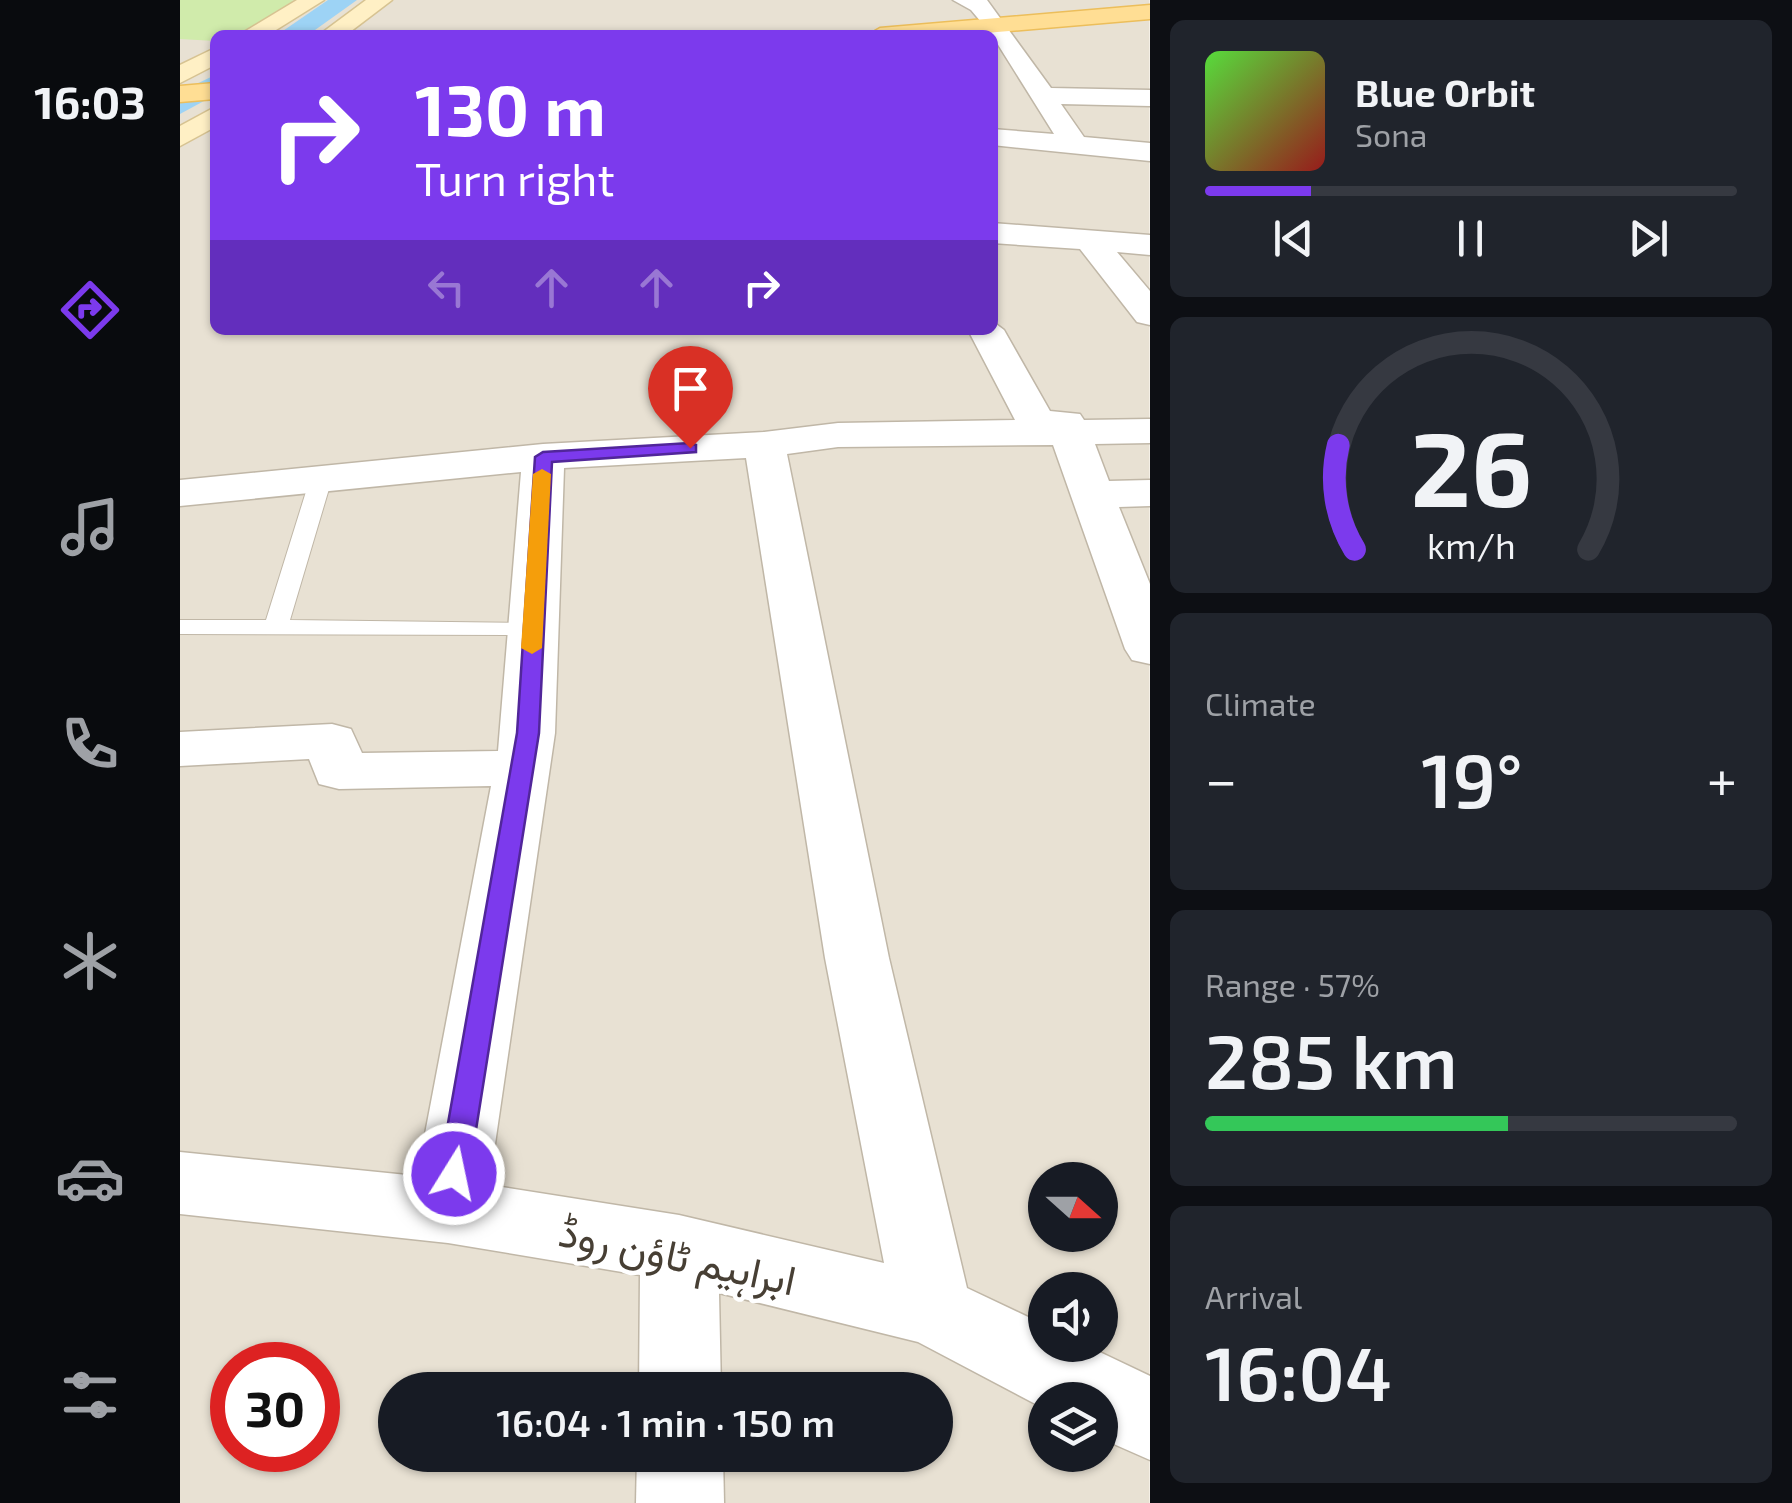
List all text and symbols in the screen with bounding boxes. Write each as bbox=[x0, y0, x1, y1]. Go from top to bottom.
text: 130 m bbox=[415, 66, 606, 150]
text: Blue Orbit bbox=[1355, 69, 1535, 115]
icon: right bbox=[250, 70, 380, 200]
text: 16:03 bbox=[34, 74, 146, 128]
text: Sona bbox=[1355, 115, 1427, 153]
text: Turn right bbox=[415, 151, 615, 205]
icon: previous bbox=[1266, 211, 1321, 266]
icon: pause bbox=[1443, 211, 1498, 266]
icon: next bbox=[1621, 211, 1676, 266]
icon: left bbox=[419, 260, 474, 315]
icon: ahead bbox=[524, 260, 579, 315]
icon: ahead bbox=[629, 260, 684, 315]
icon: right bbox=[734, 260, 789, 315]
icon: directions bbox=[55, 275, 125, 345]
pin bbox=[648, 346, 733, 449]
icon: arrive bbox=[663, 361, 718, 416]
text: 26 bbox=[1410, 403, 1532, 528]
icon: music bbox=[55, 492, 125, 562]
text: km/h bbox=[1427, 523, 1515, 566]
text: Climate bbox=[1205, 684, 1316, 722]
icon: phone bbox=[55, 709, 125, 779]
text: 19° bbox=[1421, 733, 1523, 823]
text: − bbox=[1205, 745, 1237, 811]
text: + bbox=[1707, 745, 1737, 811]
icon: climate bbox=[55, 926, 125, 996]
text: Range · 57% bbox=[1205, 965, 1380, 1003]
text: 285 km bbox=[1205, 1014, 1458, 1104]
position arrow bbox=[402, 1122, 506, 1226]
icon: car bbox=[55, 1143, 125, 1213]
north arrow bbox=[1028, 1162, 1118, 1252]
map controls bbox=[1028, 1162, 1118, 1472]
street label: ابراہیم ٹاؤن روڈ bbox=[554, 1205, 801, 1308]
button: sound bbox=[1028, 1272, 1118, 1362]
text: Arrival bbox=[1205, 1277, 1302, 1315]
text: 16:04 bbox=[1205, 1326, 1392, 1416]
speed limit sign: 30 bbox=[210, 1342, 340, 1472]
icon: filters bbox=[55, 1360, 125, 1430]
button: layers bbox=[1028, 1382, 1118, 1472]
text: 16:04 · 1 min · 150 m bbox=[496, 1399, 835, 1445]

